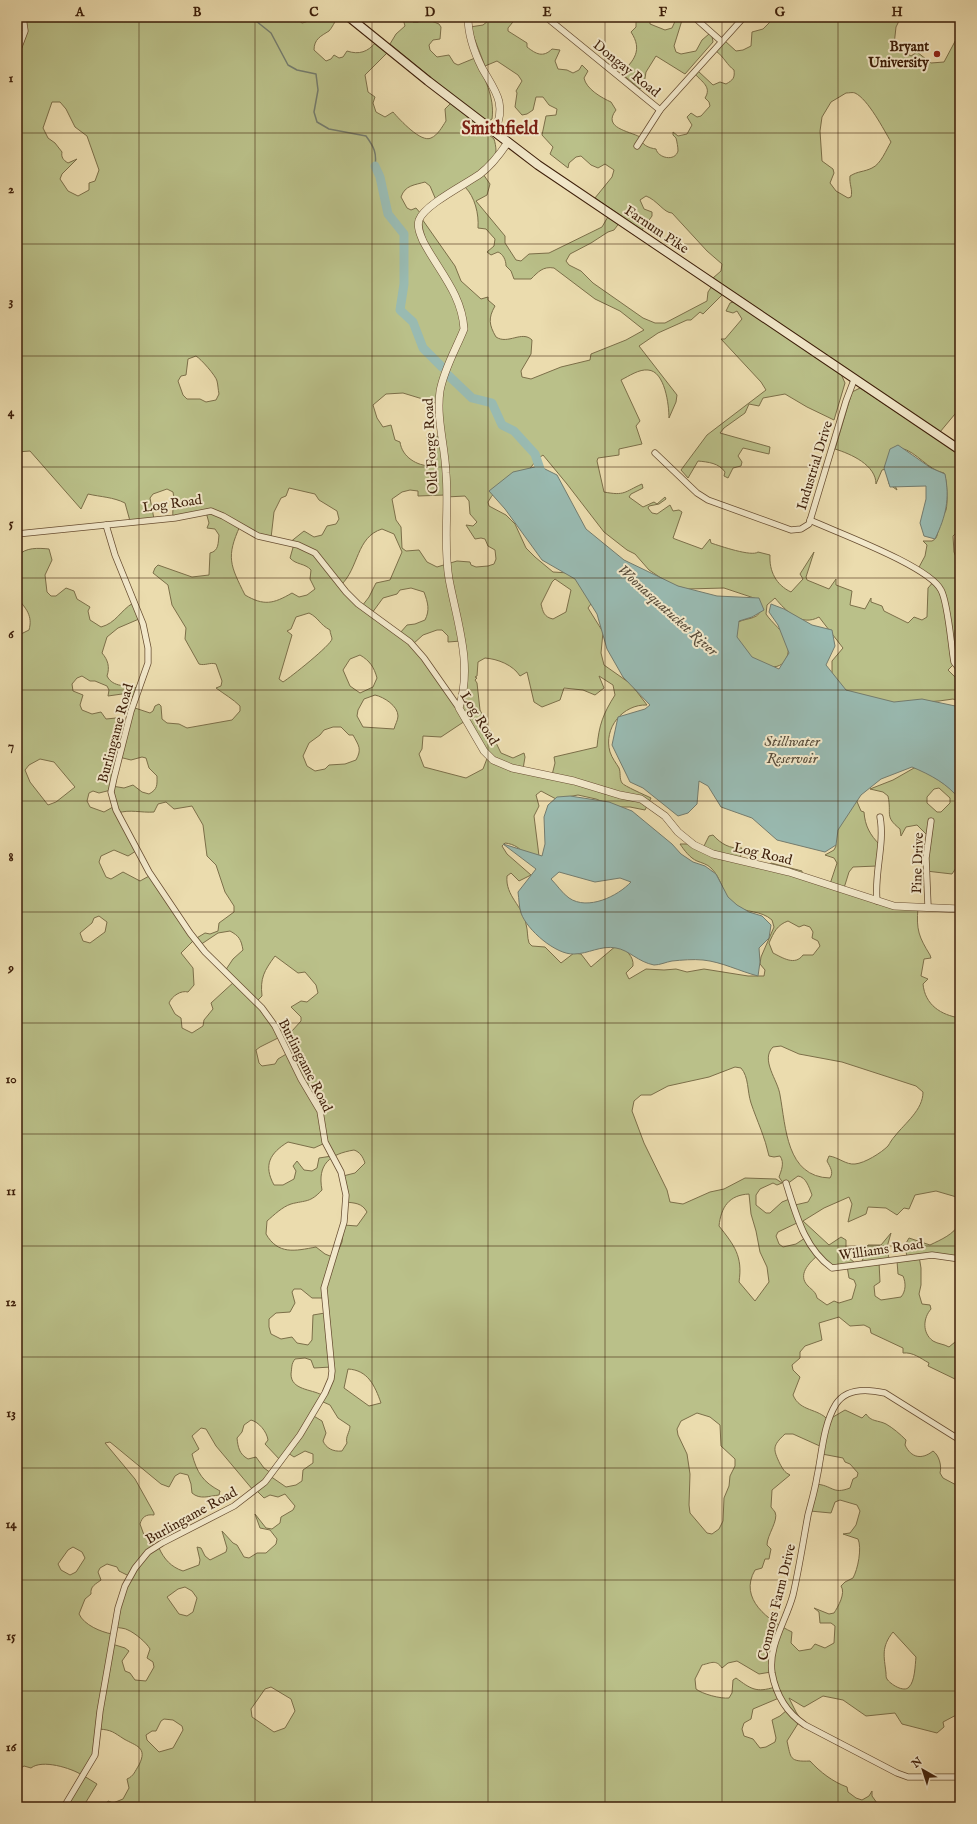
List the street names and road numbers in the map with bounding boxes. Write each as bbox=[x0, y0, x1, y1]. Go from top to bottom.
street label: Dongay Road bbox=[589, 36, 664, 102]
street label: Farnum Pike bbox=[621, 202, 693, 258]
street label: Old Forge Road bbox=[419, 397, 442, 494]
street label: Industrial Drive bbox=[793, 418, 837, 512]
street label: Log Road bbox=[141, 491, 204, 517]
street label: Burlingame Road bbox=[94, 681, 138, 785]
street label: Log Road bbox=[456, 688, 503, 749]
street label: Pine Drive bbox=[908, 831, 928, 894]
street label: Log Road bbox=[732, 838, 795, 870]
street label: Burlingame Road bbox=[274, 1016, 337, 1116]
street label: Williams Road bbox=[838, 1235, 925, 1265]
street label: Burlingame Road bbox=[142, 1483, 241, 1549]
street label: Connors Farm Drive bbox=[754, 1542, 800, 1662]

